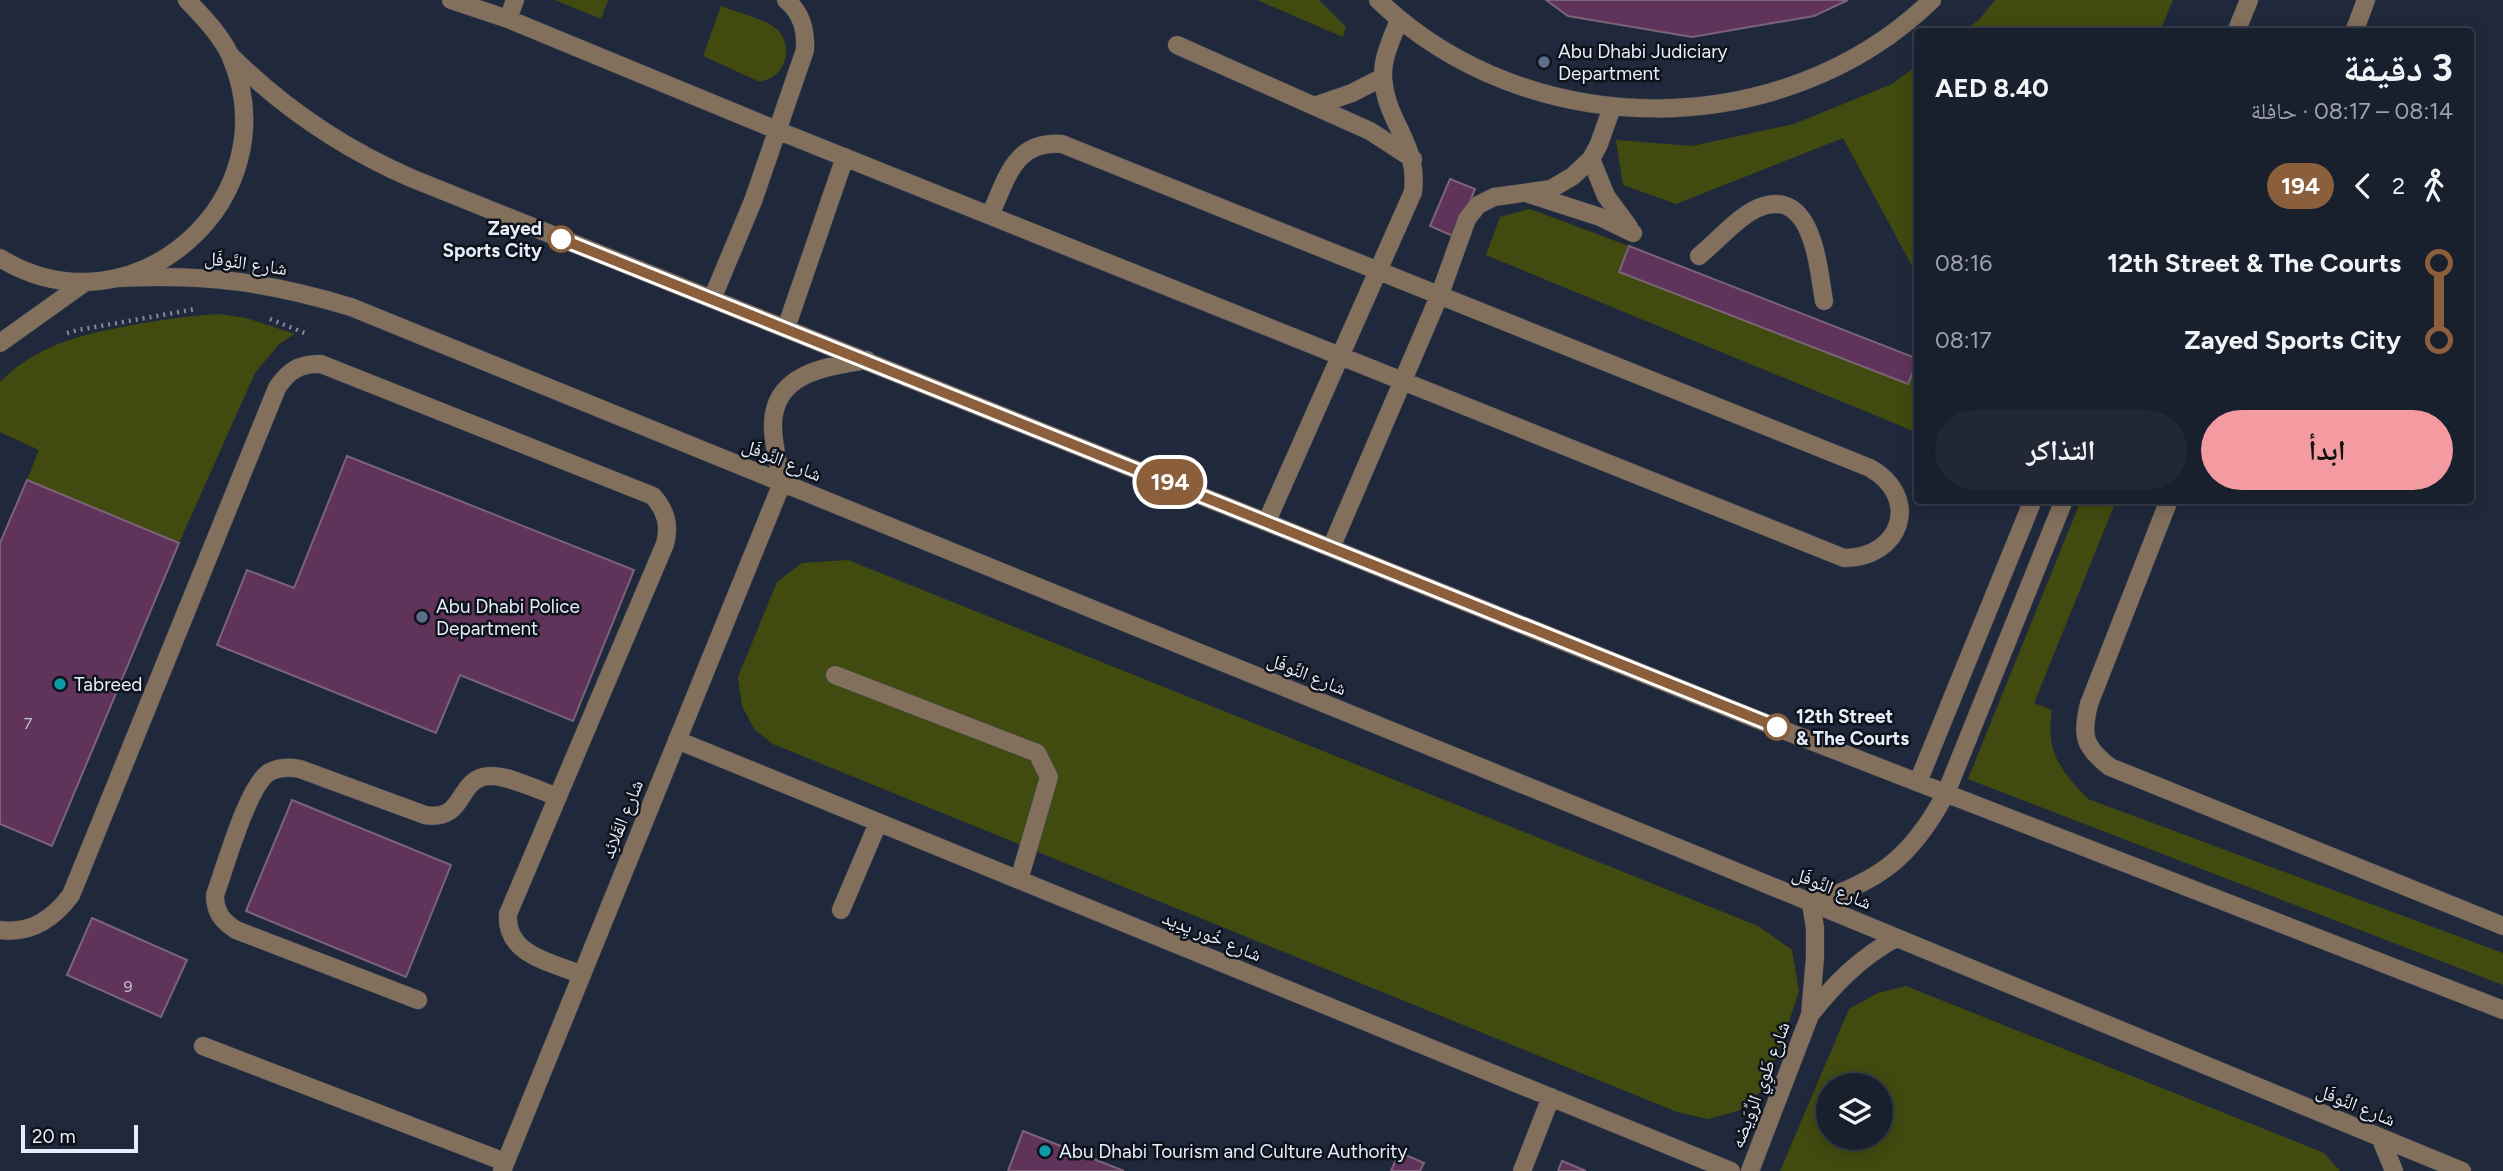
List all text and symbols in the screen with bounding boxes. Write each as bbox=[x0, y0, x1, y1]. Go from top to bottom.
place label: Abu Dhabi Judiciary Department bbox=[1558, 40, 1728, 85]
text: 3 دقيقة bbox=[2343, 45, 2453, 91]
marker: Abu Dhabi Judiciary Department bbox=[1536, 54, 1552, 70]
text: AED 8.40 bbox=[1935, 72, 2049, 104]
text: 08:14 – 08:17 · حافلة bbox=[2251, 97, 2453, 125]
icon: back bbox=[2344, 167, 2382, 205]
icon: walk bbox=[2415, 167, 2453, 205]
text: 194 bbox=[2281, 171, 2320, 200]
text: 2 bbox=[2392, 172, 2405, 200]
place label: Zayed Sports City bbox=[442, 217, 542, 262]
marker: Zayed Sports City bbox=[548, 226, 574, 252]
street label: شارع النَّوفَل bbox=[203, 246, 289, 280]
text: 12th Street & The Courts bbox=[2107, 247, 2401, 279]
text: 08:16 bbox=[1935, 249, 1992, 277]
text: Zayed Sports City bbox=[2184, 324, 2401, 356]
text: 08:17 bbox=[1935, 326, 1992, 354]
button: التذاكر bbox=[1935, 410, 2187, 490]
button: ابدأ bbox=[2201, 410, 2453, 490]
street label: شارع النَّوفَل bbox=[739, 434, 825, 486]
line badge: 194 bbox=[1130, 459, 1210, 505]
text: 194 bbox=[1150, 467, 1190, 496]
place label: Abu Dhabi Police Department bbox=[436, 595, 580, 640]
marker: Abu Dhabi Police Department bbox=[414, 609, 430, 625]
street label: شارع النَّوفَل bbox=[1264, 648, 1350, 700]
place label: Tabreed bbox=[74, 673, 142, 696]
marker: Tabreed bbox=[52, 676, 68, 692]
place label: 12th Street & The Courts bbox=[1796, 705, 1909, 750]
house number: 7 bbox=[24, 714, 33, 733]
marker: 12th Street & The Courts bbox=[1764, 714, 1790, 740]
street label: شارع القَلائِد bbox=[596, 776, 648, 862]
street label: شارع النَّوفَل bbox=[1789, 862, 1875, 914]
street label: شارع خُور يِدِيد bbox=[1158, 906, 1265, 969]
house number: 9 bbox=[123, 977, 133, 996]
street label: شارع طَوِي الرِّوَيضه bbox=[1725, 1018, 1798, 1153]
map controls bbox=[1816, 1073, 1893, 1150]
button: layers bbox=[1816, 1073, 1893, 1150]
street label: شارع النَّوفَل bbox=[2313, 1079, 2399, 1131]
scale bar bbox=[21, 1122, 138, 1154]
text: 20 m bbox=[32, 1125, 76, 1148]
place label: Abu Dhabi Tourism and Culture Authority bbox=[1059, 1140, 1408, 1163]
marker: Abu Dhabi Tourism and Culture Authority bbox=[1037, 1143, 1053, 1159]

